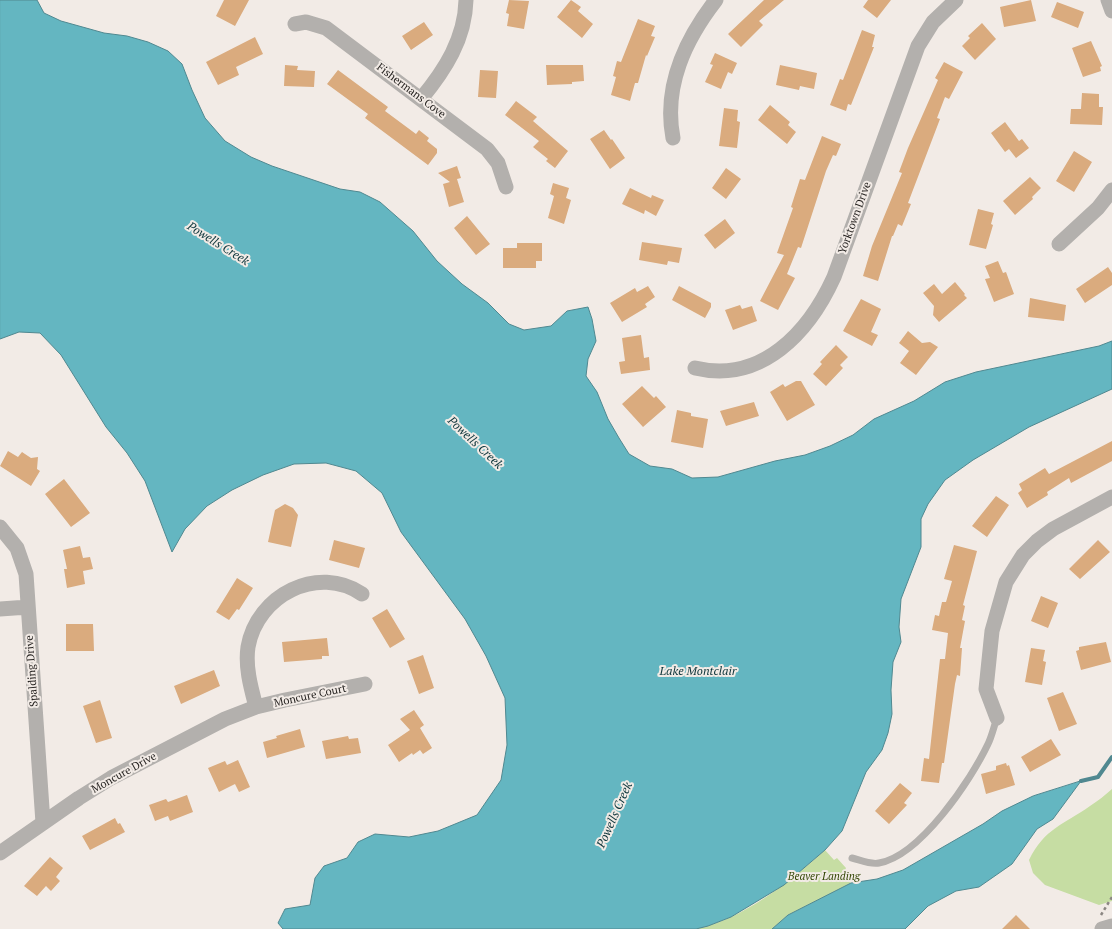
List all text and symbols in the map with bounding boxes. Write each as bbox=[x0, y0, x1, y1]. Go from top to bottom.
street label: Fishermans Cove bbox=[374, 61, 448, 121]
street label: Yorktown Drive bbox=[836, 180, 874, 256]
water label: Powells Creek bbox=[184, 219, 252, 269]
water label: Powells Creek bbox=[444, 414, 506, 472]
street label: Spalding Drive bbox=[23, 635, 41, 707]
water label: Lake Montclair bbox=[660, 665, 736, 679]
street label: Moncure Court bbox=[273, 682, 347, 710]
street label: Moncure Drive bbox=[89, 750, 159, 796]
water label: Powells Creek bbox=[594, 780, 636, 850]
park label: Beaver Landing bbox=[788, 870, 860, 884]

